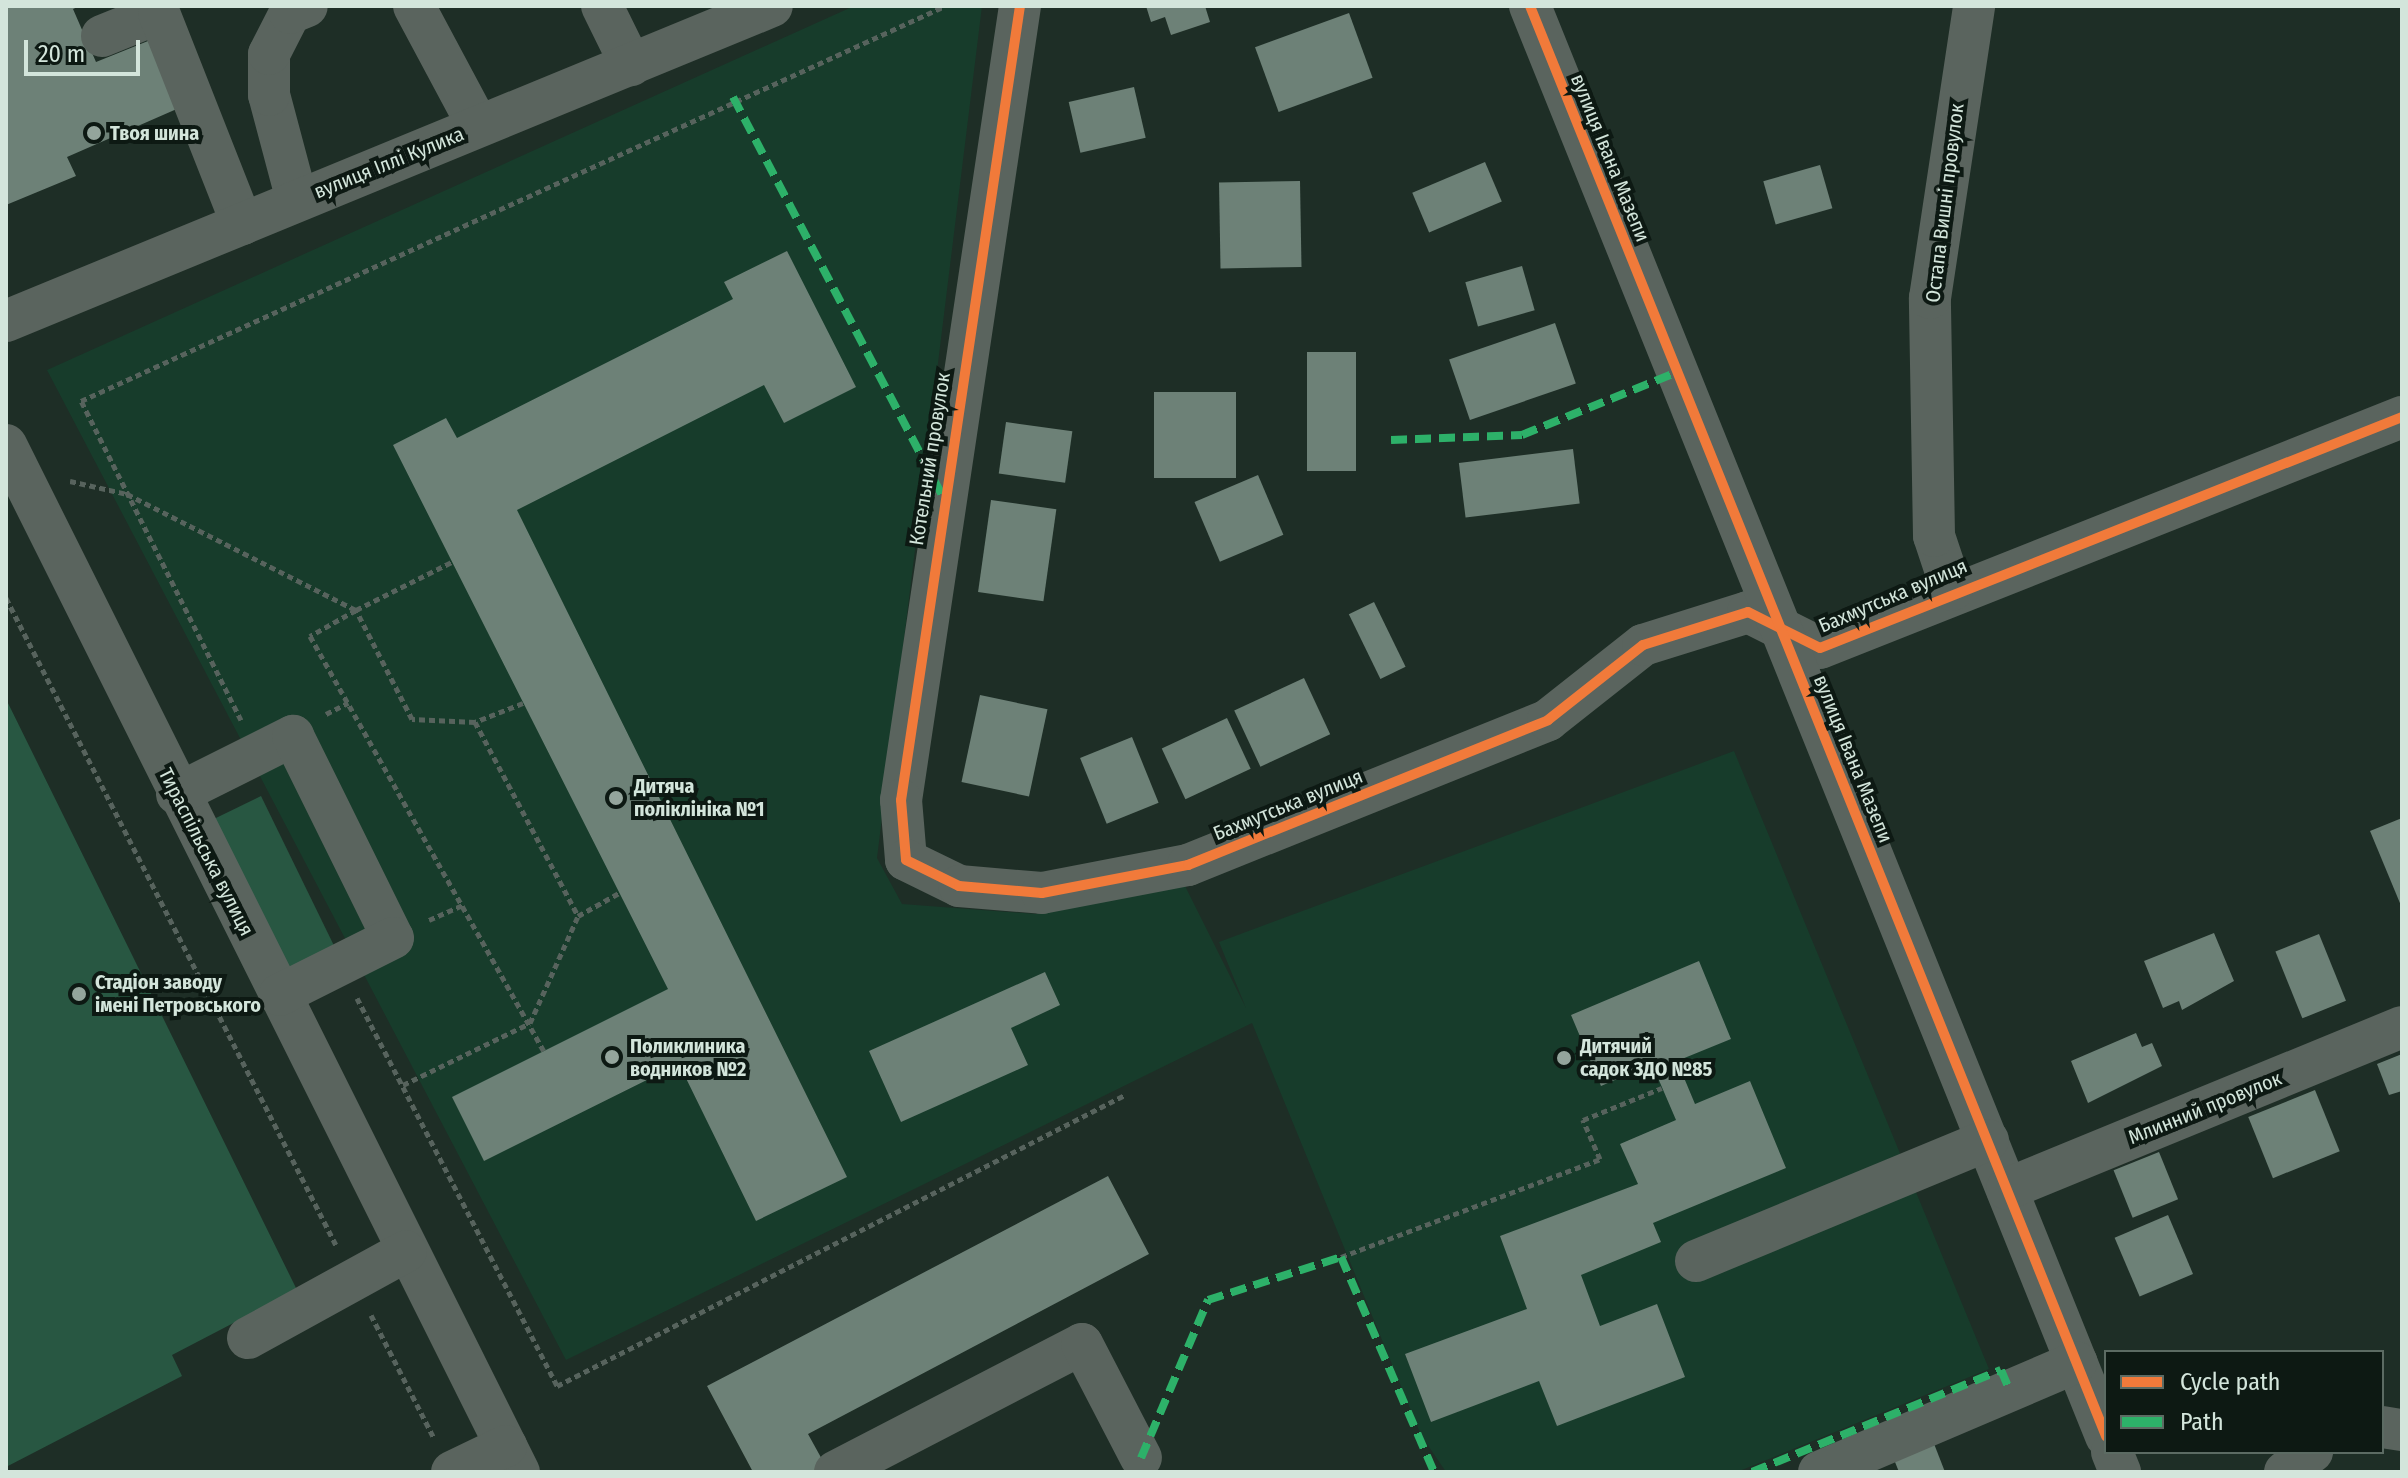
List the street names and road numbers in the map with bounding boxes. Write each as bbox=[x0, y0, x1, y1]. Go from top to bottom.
street label: вулиця Івана Мазепи bbox=[1565, 71, 1655, 245]
street label: Остапа Вишні провулок bbox=[1921, 102, 1969, 304]
street label: вулиця Іллі Кулика bbox=[311, 122, 467, 204]
street label: Котельний провулок bbox=[904, 371, 956, 547]
street label: Бахмутська вулиця bbox=[1815, 554, 1971, 638]
street label: вулиця Івана Мазепи bbox=[1808, 672, 1898, 846]
street label: Тираспільська вулиця bbox=[153, 764, 259, 940]
street label: Бахмутська вулиця bbox=[1210, 764, 1366, 846]
street label: Млинний провулок bbox=[2125, 1066, 2285, 1150]

